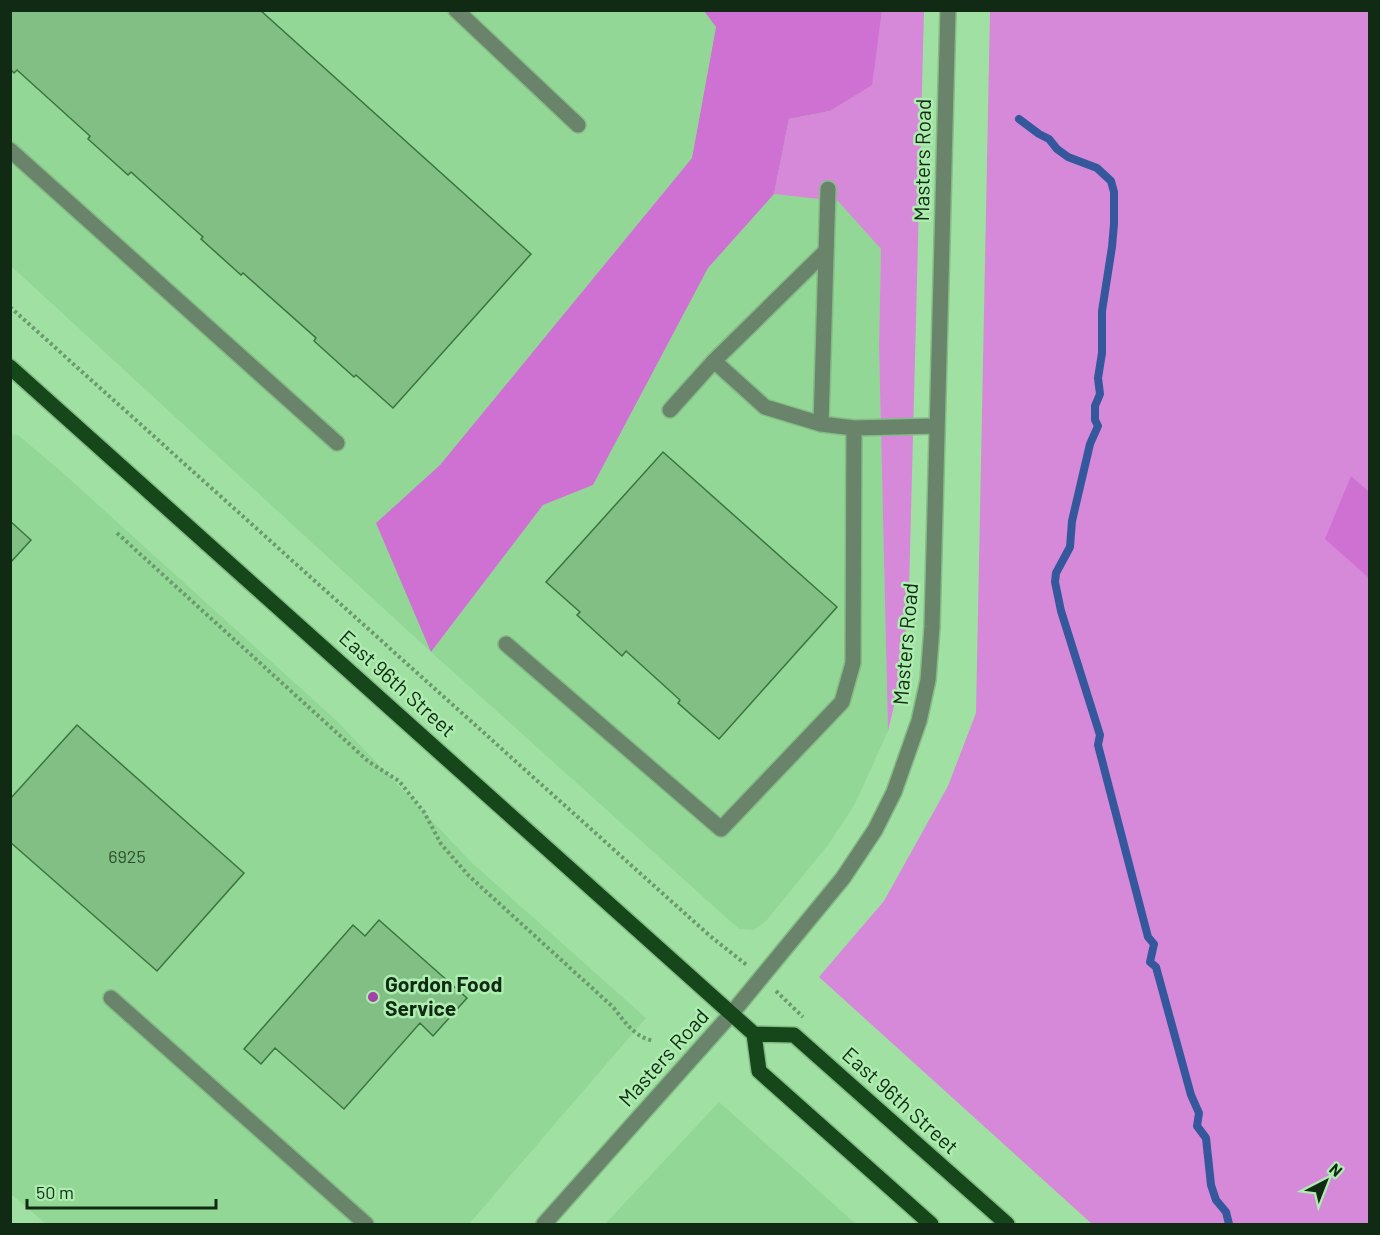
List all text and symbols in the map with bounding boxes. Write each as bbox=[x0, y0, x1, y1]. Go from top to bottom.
street label: Masters Road bbox=[908, 98, 935, 222]
street label: Masters Road bbox=[887, 582, 922, 706]
street label: East 96th Street bbox=[335, 624, 461, 742]
house number: 6925 bbox=[108, 845, 146, 867]
place label: Gordon Food Service bbox=[385, 971, 502, 1020]
marker: Gordon Food Service bbox=[366, 990, 380, 1004]
street label: Masters Road bbox=[613, 1003, 713, 1111]
street label: East 96th Street bbox=[838, 1041, 964, 1159]
north arrow bbox=[1296, 1151, 1356, 1211]
text: N bbox=[1326, 1159, 1347, 1180]
scale bar bbox=[27, 1172, 216, 1210]
text: 50 m bbox=[36, 1181, 74, 1203]

